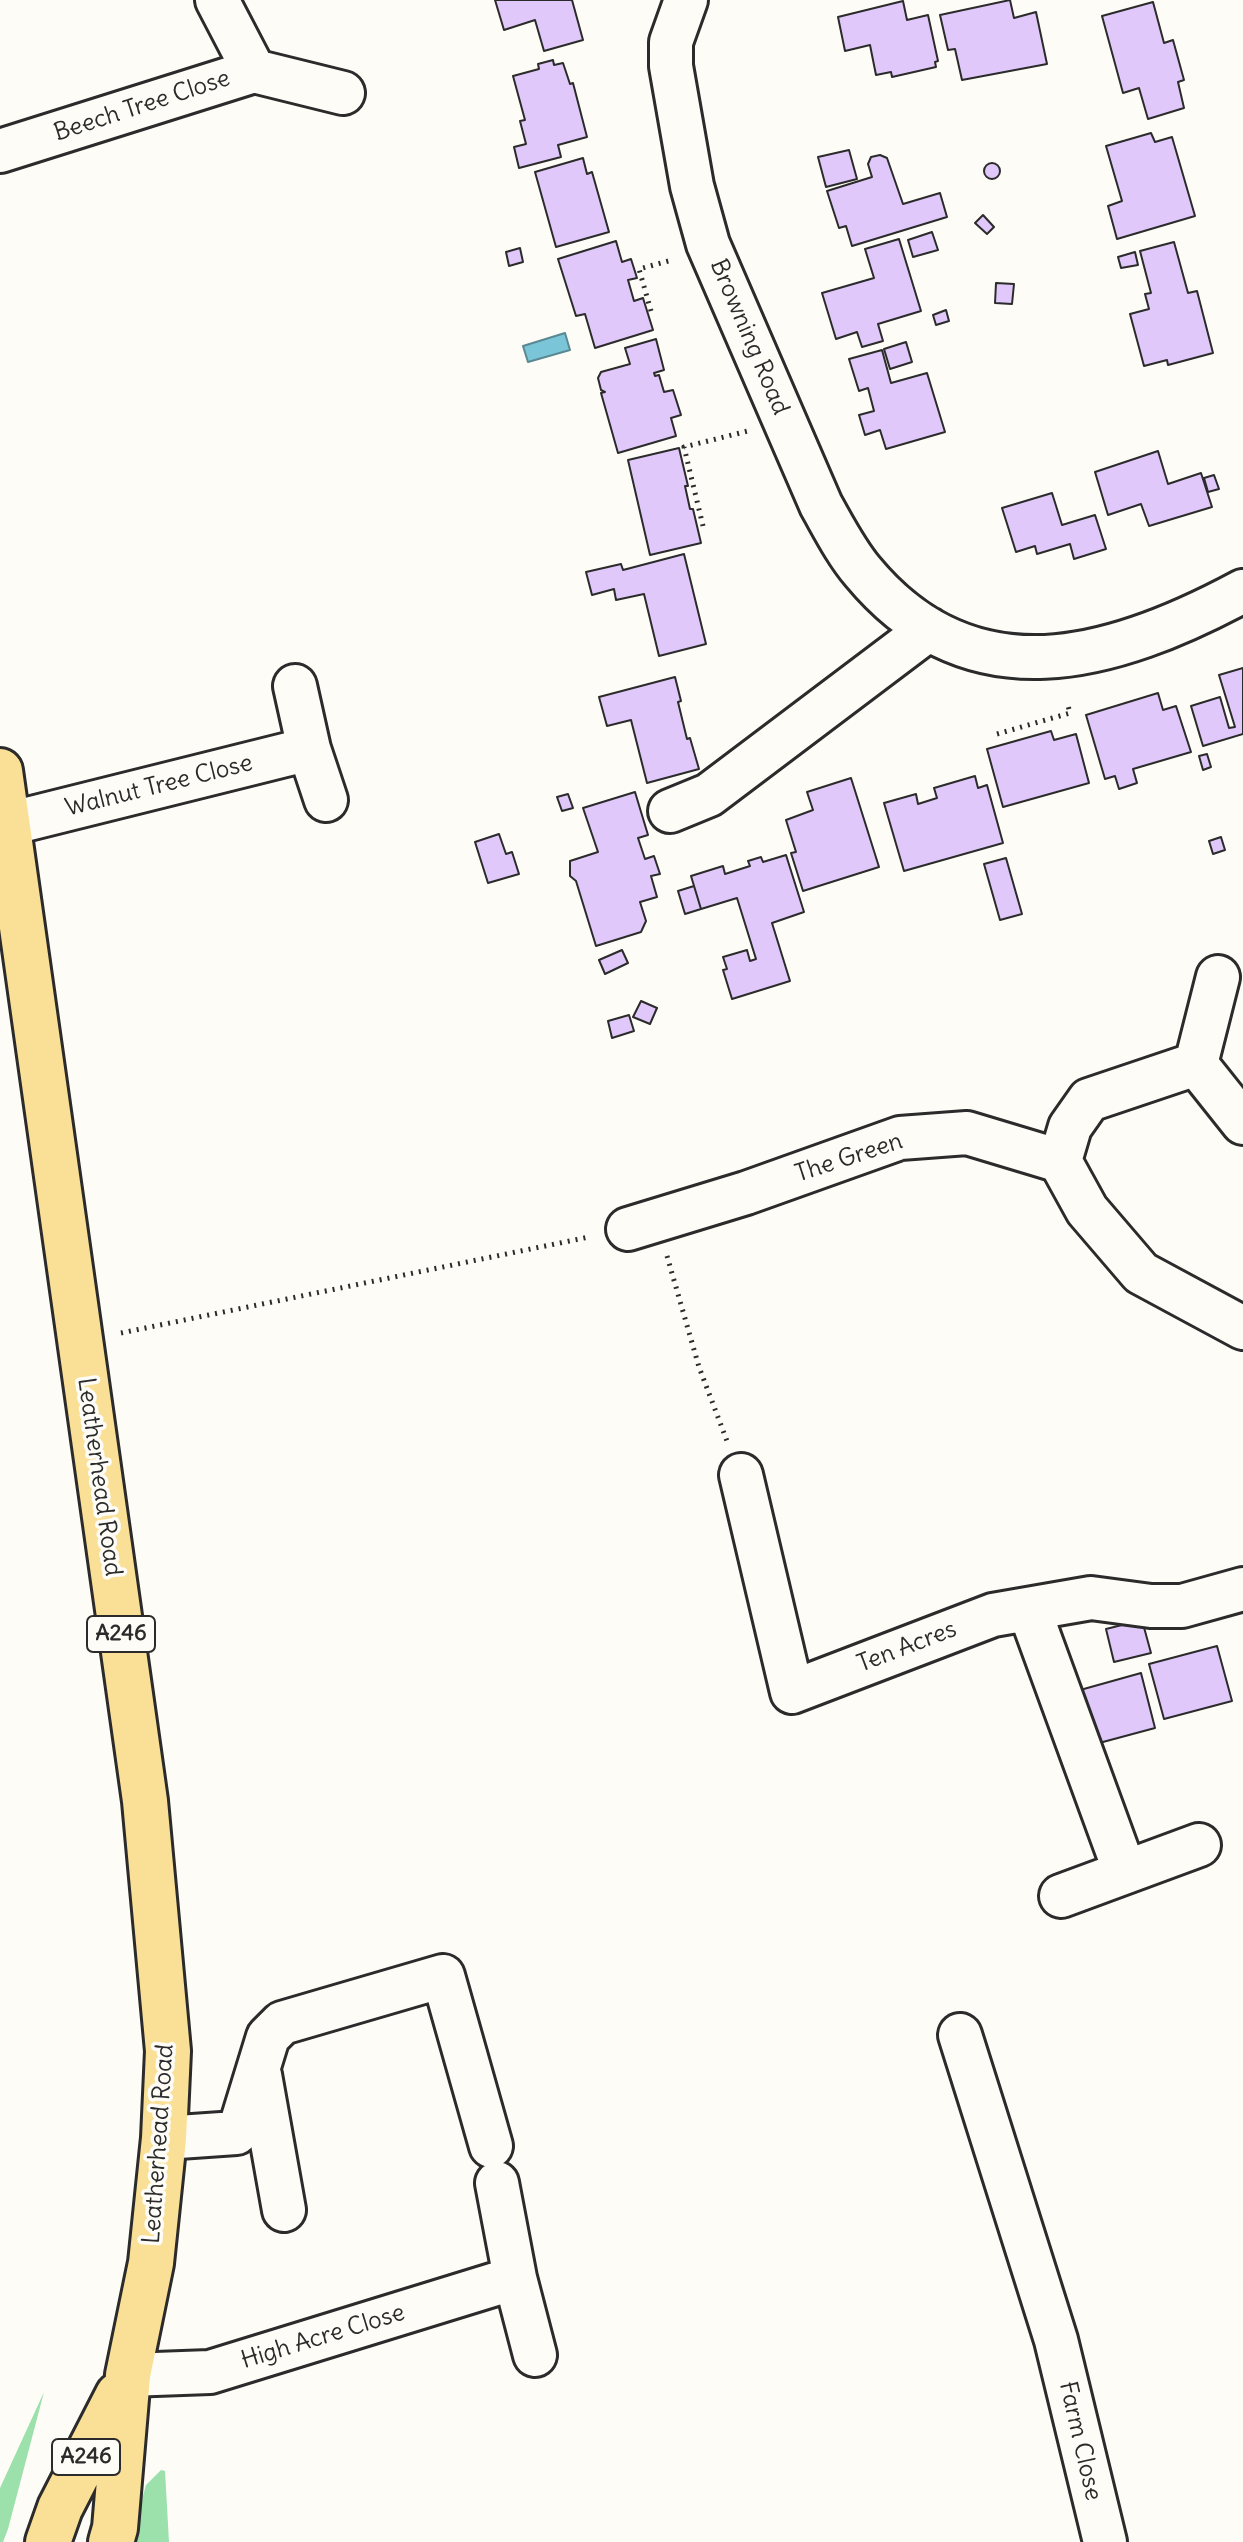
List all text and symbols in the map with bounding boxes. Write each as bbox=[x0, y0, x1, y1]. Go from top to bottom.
street label: Beech Tree Close bbox=[50, 64, 234, 148]
street label: Browning Road bbox=[703, 255, 795, 419]
street label: Walnut Tree Close bbox=[62, 749, 256, 823]
street label: The Green bbox=[792, 1127, 906, 1189]
street label: Leatherhead Road bbox=[71, 1376, 127, 1578]
street label: Ten Acres bbox=[853, 1615, 961, 1679]
road number: A246 bbox=[87, 1616, 155, 1652]
street label: Leatherhead Road bbox=[138, 2043, 180, 2245]
street label: High Acre Close bbox=[238, 2298, 408, 2376]
street label: Farm Close bbox=[1052, 2379, 1108, 2503]
road number: A246 bbox=[52, 2439, 120, 2475]

